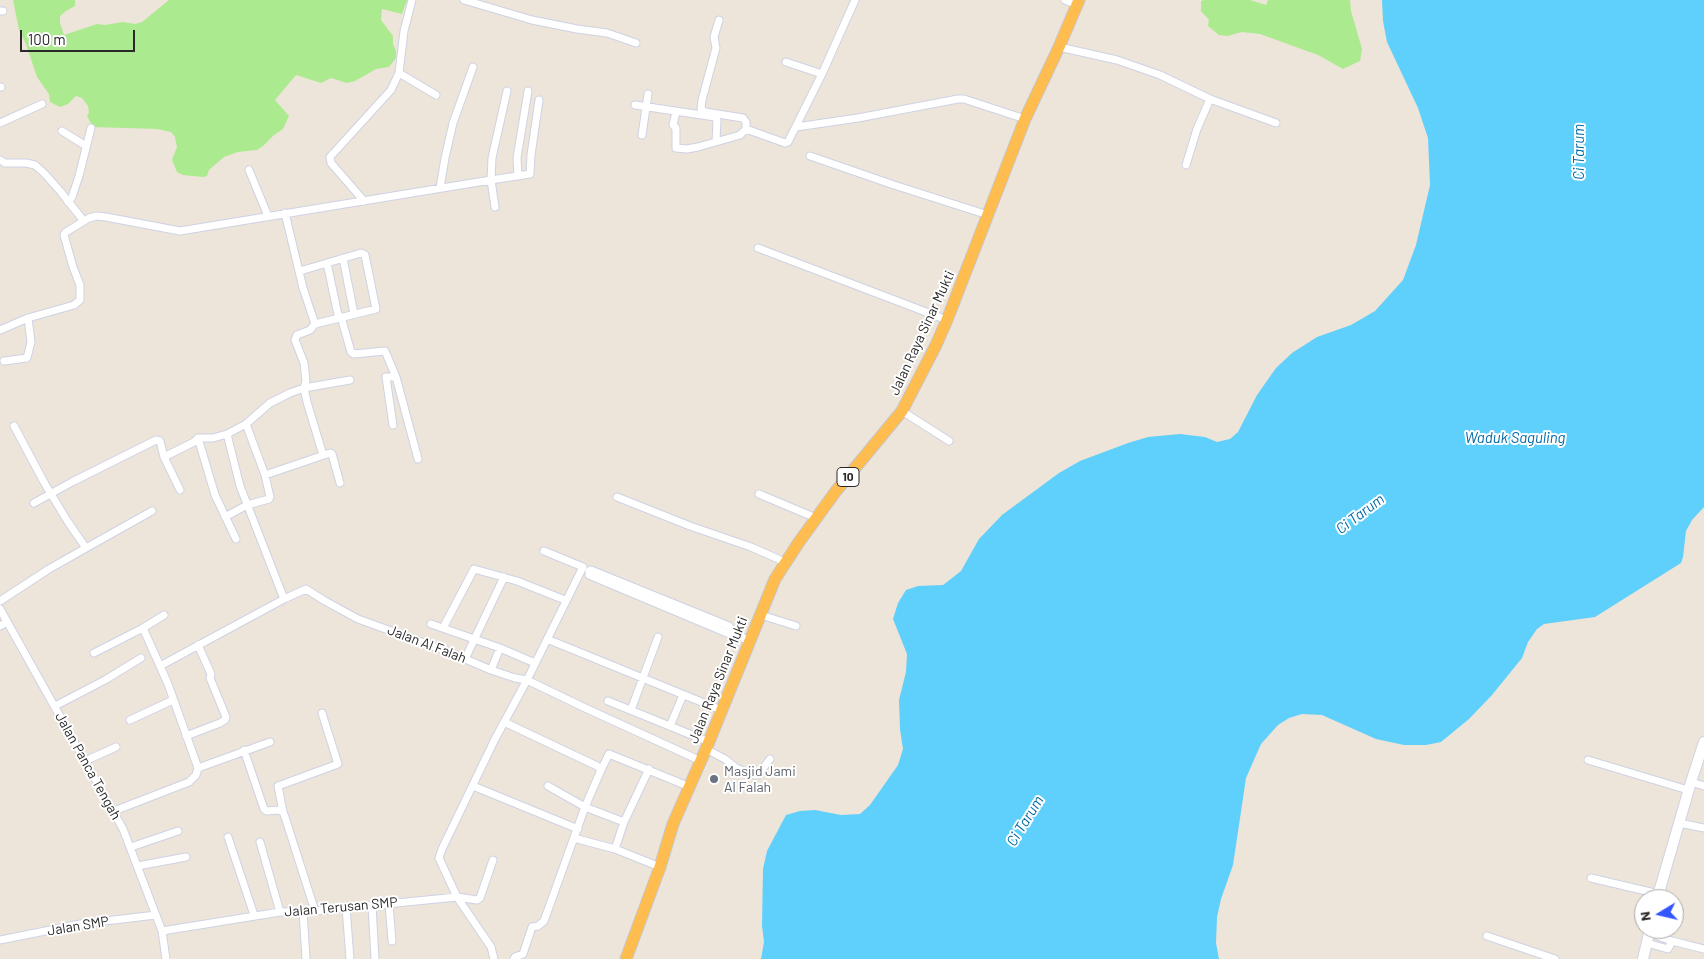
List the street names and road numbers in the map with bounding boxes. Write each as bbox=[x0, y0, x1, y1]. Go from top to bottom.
street label: Jalan Raya Sinar Mukti bbox=[886, 268, 958, 398]
road number: 10 bbox=[837, 468, 859, 487]
street label: Jalan Raya Sinar Mukti bbox=[685, 614, 751, 746]
street label: Jalan Al Falah bbox=[385, 621, 469, 667]
street label: Jalan Panca Tengah bbox=[52, 709, 124, 823]
street label: Jalan Terusan SMP bbox=[284, 894, 398, 920]
street label: Jalan SMP bbox=[46, 913, 110, 939]

